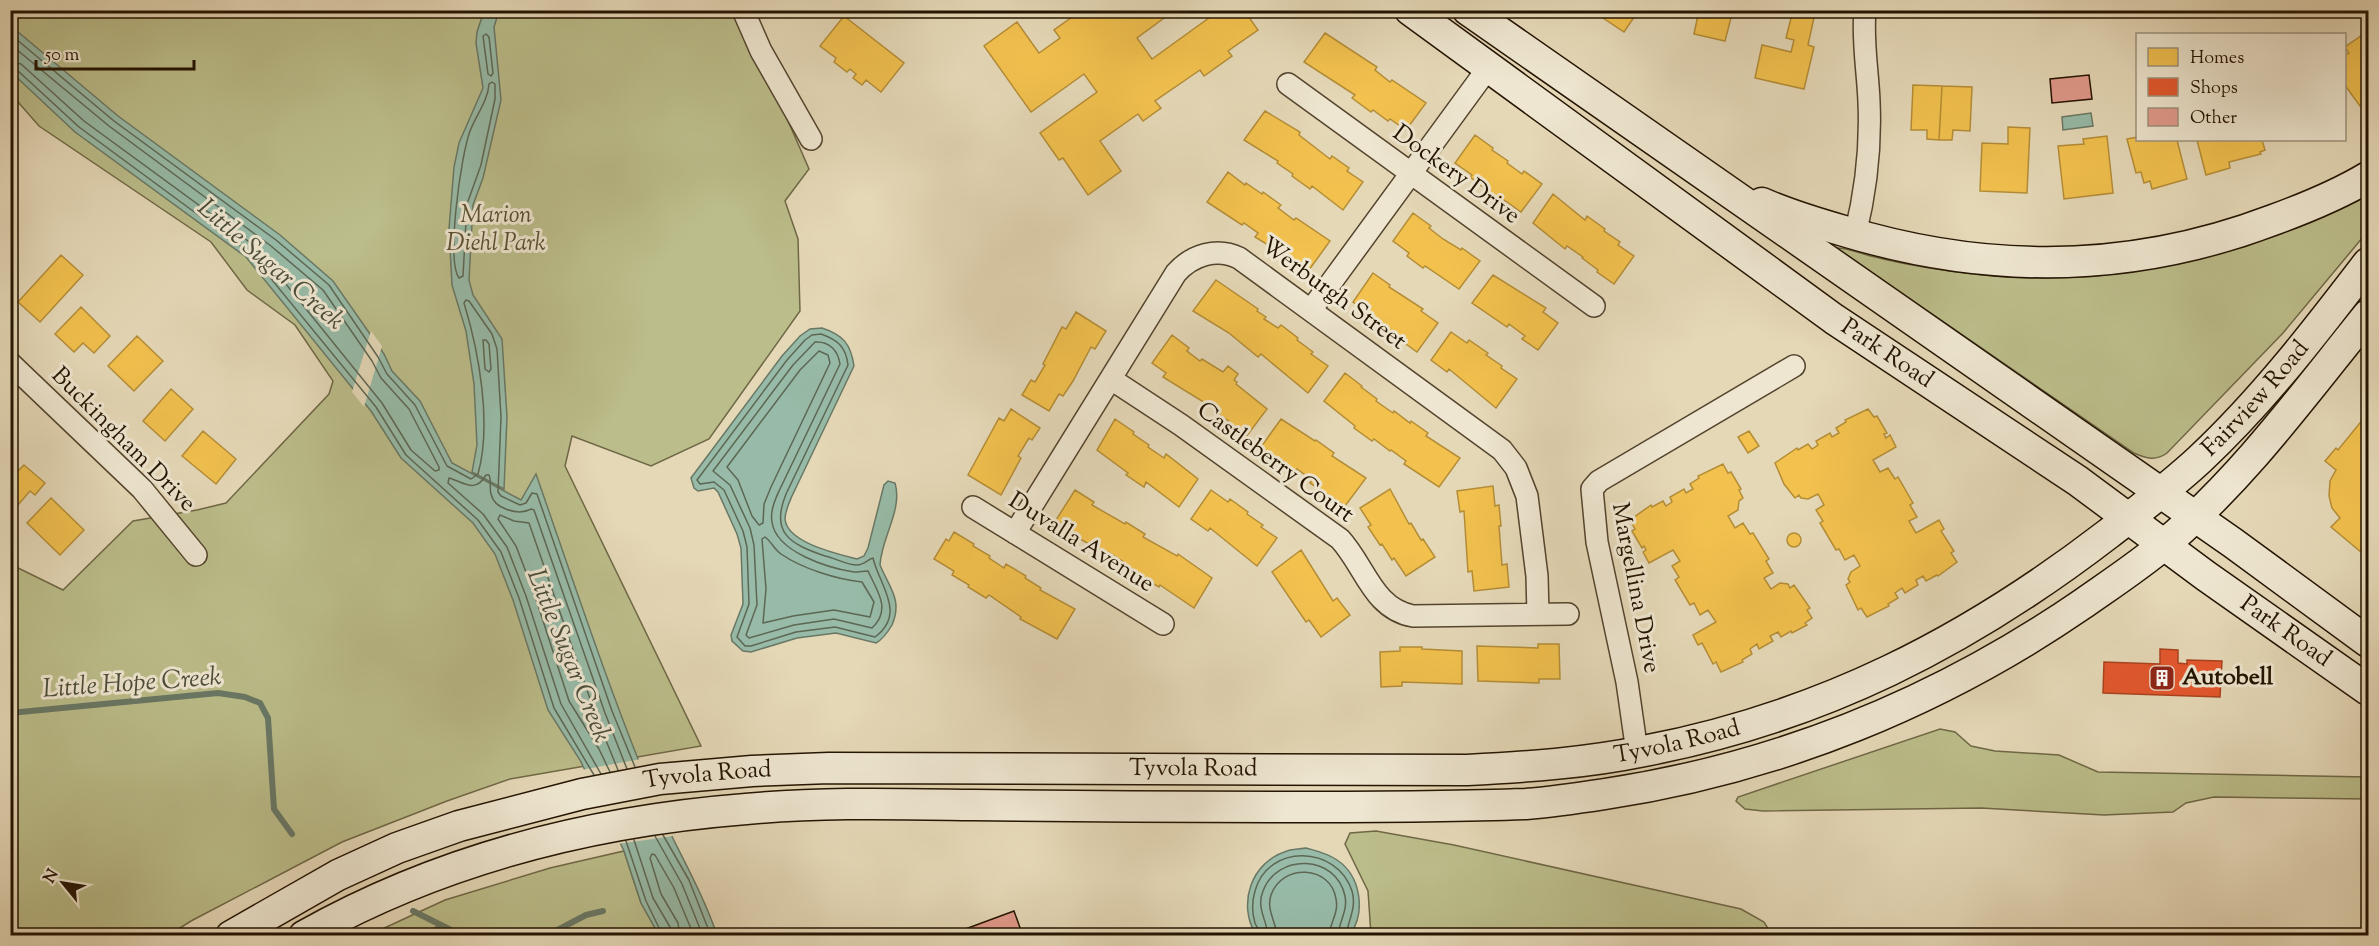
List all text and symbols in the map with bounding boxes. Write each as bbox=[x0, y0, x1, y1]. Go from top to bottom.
scale bar bbox=[36, 33, 194, 71]
legend bbox=[2136, 33, 2346, 141]
text: 50 m bbox=[44, 43, 80, 69]
text: Homes bbox=[2190, 46, 2244, 72]
text: Shops bbox=[2190, 76, 2238, 102]
text: Other bbox=[2190, 106, 2237, 132]
street label: Dockery Drive bbox=[1385, 117, 1527, 233]
water label: Little Sugar Creek bbox=[188, 191, 352, 340]
park label: Marion Diehl Park bbox=[446, 199, 546, 261]
street label: Werburgh Street bbox=[1253, 229, 1413, 359]
street label: Park Road bbox=[1834, 311, 1940, 397]
street label: Fairview Road bbox=[2194, 333, 2318, 465]
street label: Buckingham Drive bbox=[43, 360, 203, 520]
street label: Castleberry Court bbox=[1189, 394, 1361, 532]
street label: Duvalla Avenue bbox=[1002, 485, 1160, 601]
street label: Margellina Drive bbox=[1602, 500, 1668, 676]
water label: Little Sugar Creek bbox=[516, 564, 620, 749]
street label: Park Road bbox=[2233, 588, 2338, 676]
water label: Little Hope Creek bbox=[41, 659, 223, 709]
place label: Autobell bbox=[2182, 661, 2273, 695]
building icon: Autobell bbox=[2147, 663, 2177, 693]
street label: Tyvola Road bbox=[1611, 711, 1745, 773]
street label: Tyvola Road bbox=[1129, 752, 1258, 786]
street label: Tyvola Road bbox=[640, 753, 773, 799]
north arrow bbox=[33, 853, 93, 913]
text: N bbox=[39, 865, 65, 888]

